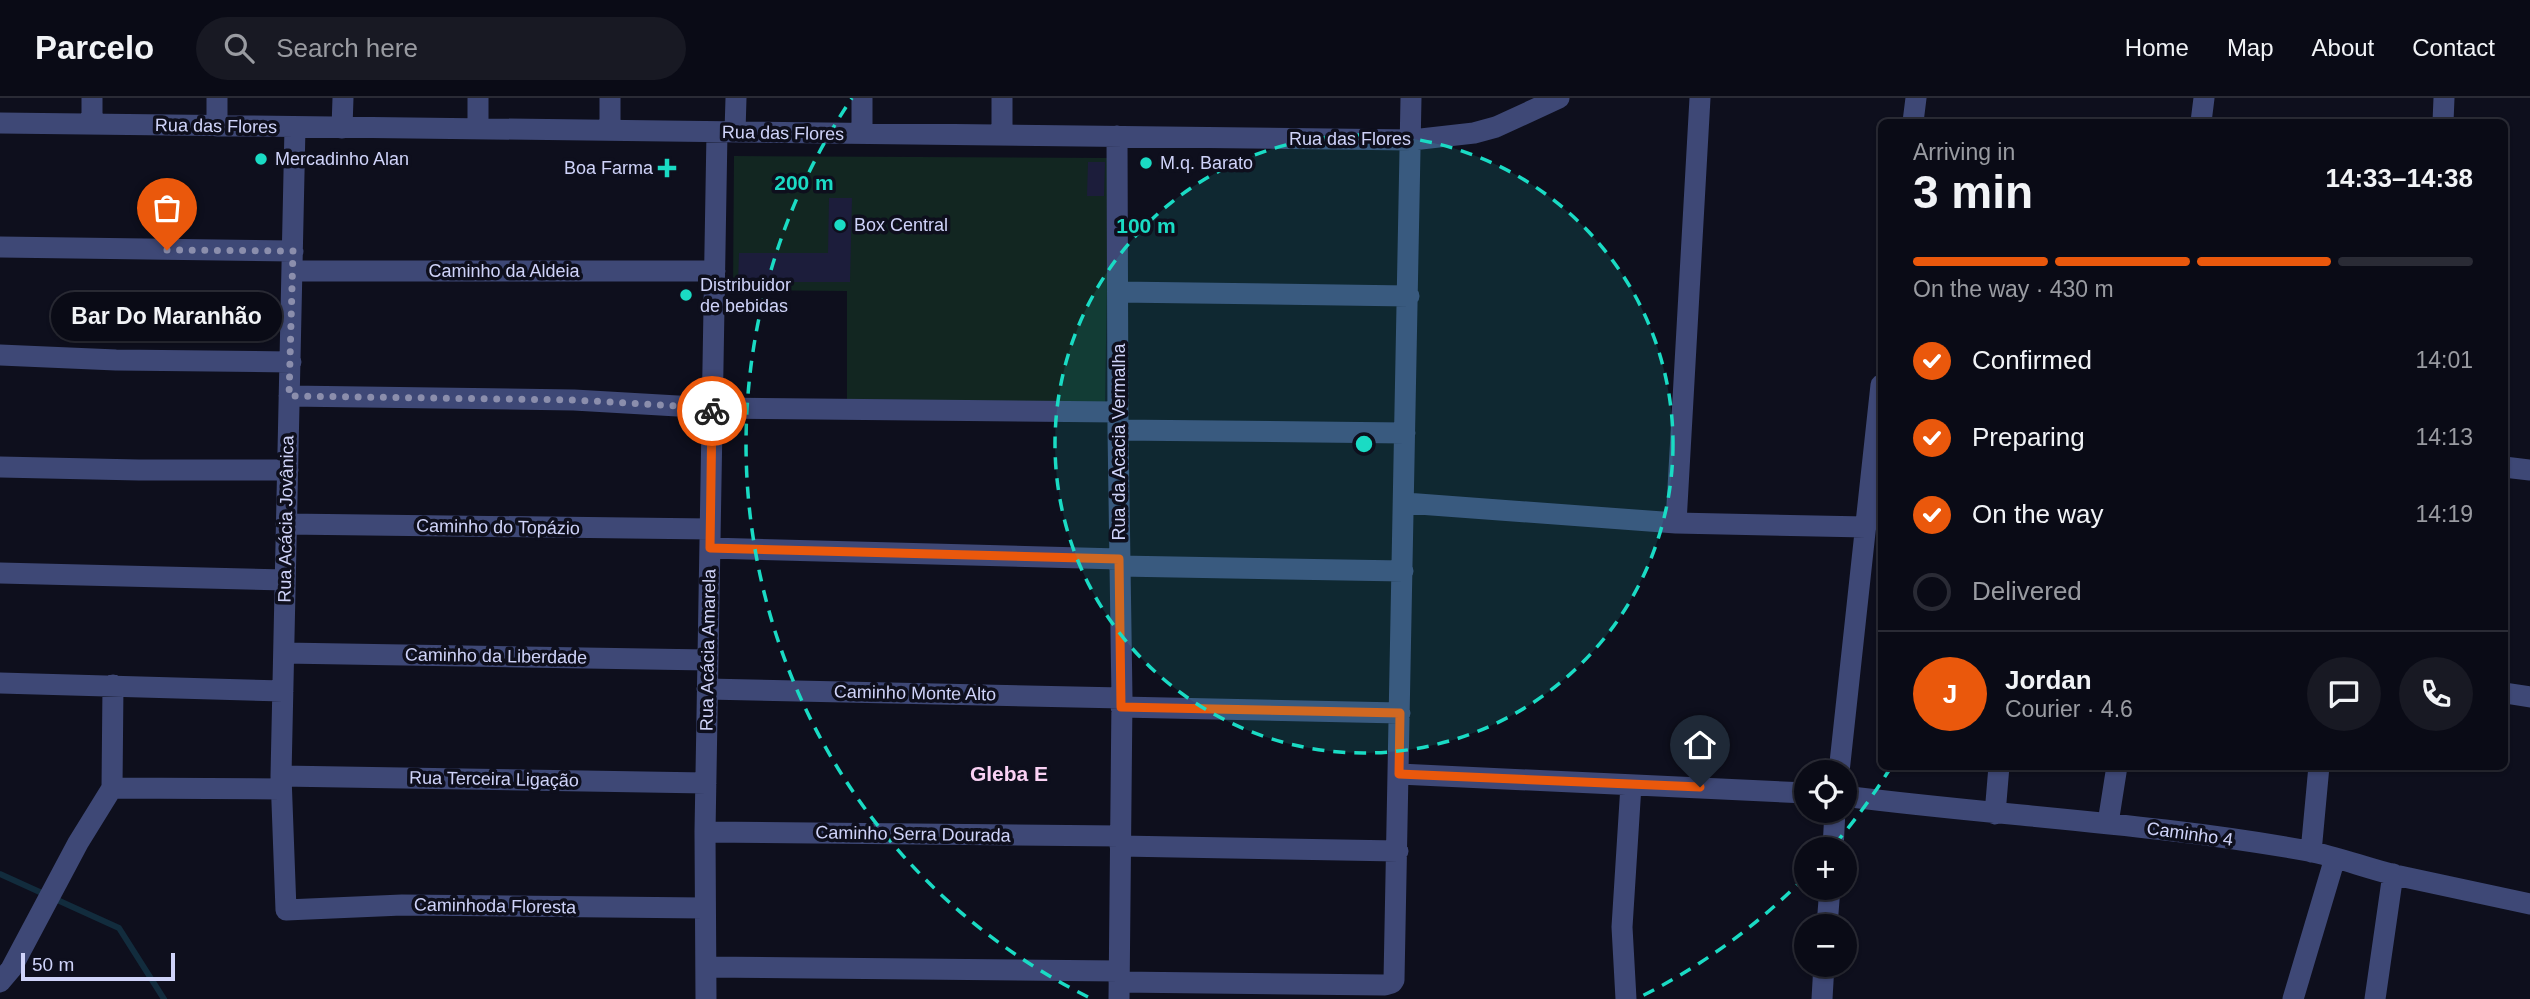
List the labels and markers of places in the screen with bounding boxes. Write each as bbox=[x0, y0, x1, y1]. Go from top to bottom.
place label: Mercadinho Alan bbox=[275, 149, 409, 169]
marker: Mercadinho Alan bbox=[253, 151, 269, 167]
place label: M.q. Barato bbox=[1160, 153, 1253, 173]
marker: M.q. Barato bbox=[1138, 155, 1154, 171]
place label: Boa Farma bbox=[564, 158, 654, 178]
marker: Boa Farma bbox=[659, 160, 675, 176]
pin bbox=[137, 178, 197, 250]
place label: Box Central bbox=[854, 215, 948, 235]
marker: Box Central bbox=[832, 217, 848, 233]
place label: Distribuidor de bebidas bbox=[700, 275, 791, 316]
marker: Distribuidor de bebidas bbox=[678, 287, 694, 303]
callout: Bar Do Maranhão bbox=[52, 292, 282, 341]
centre of rings bbox=[1352, 432, 1376, 456]
pin bbox=[1670, 715, 1730, 787]

